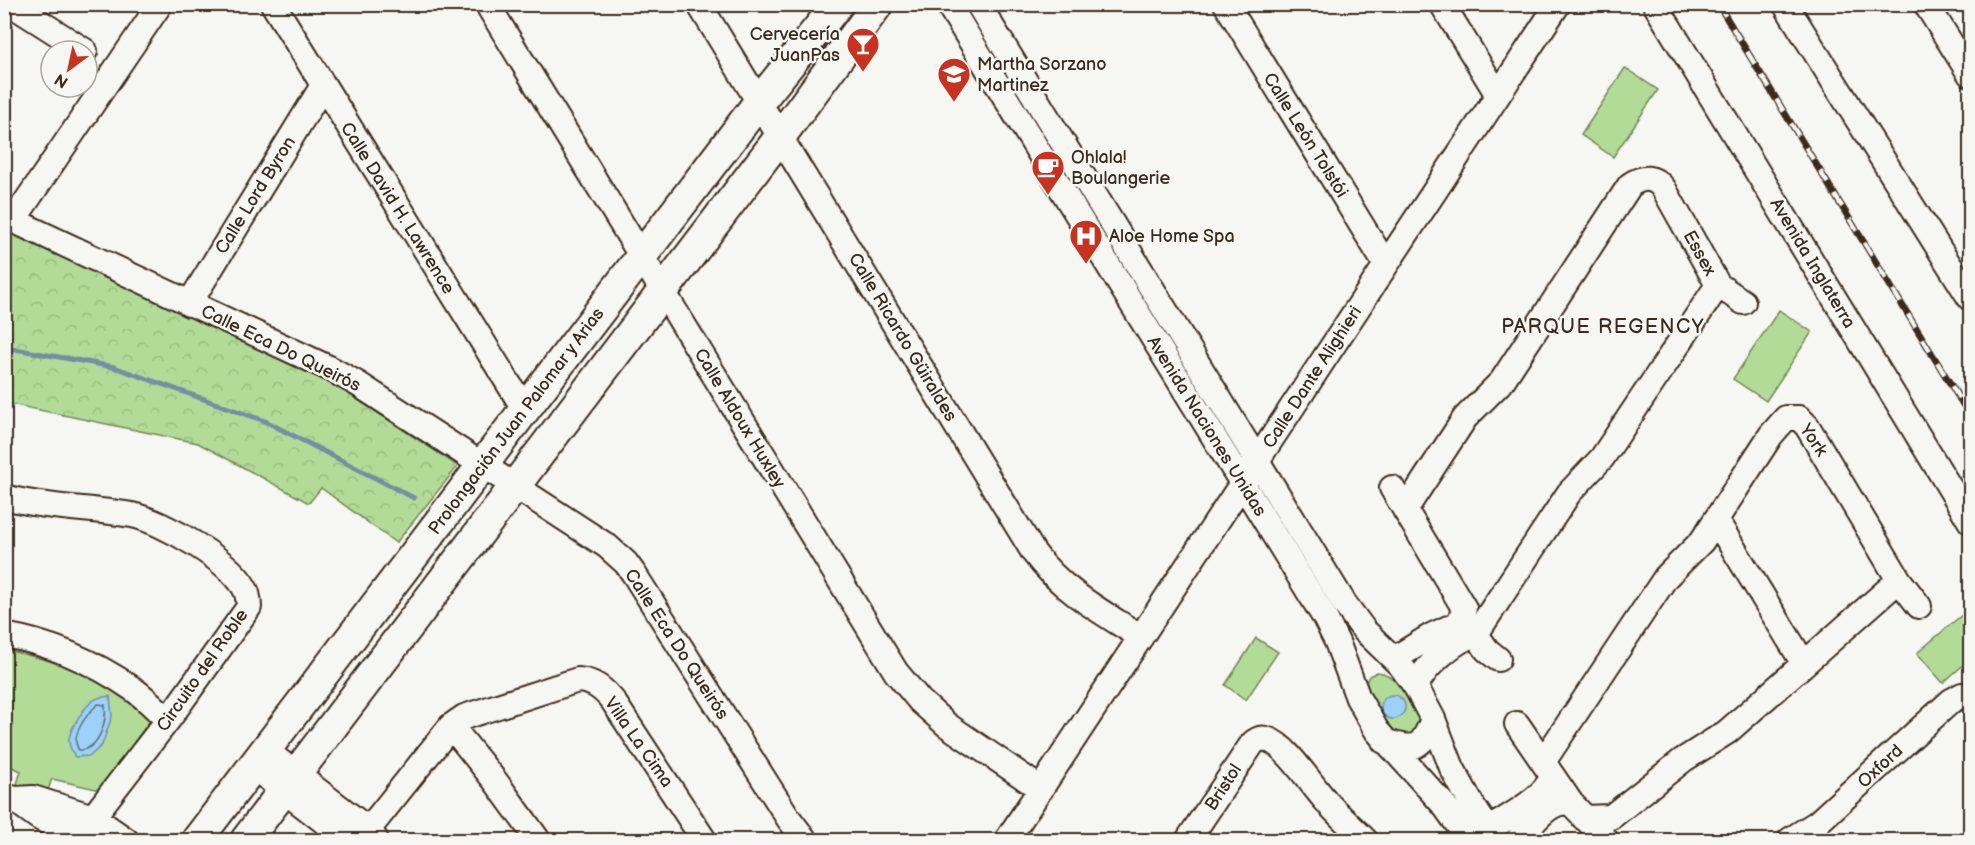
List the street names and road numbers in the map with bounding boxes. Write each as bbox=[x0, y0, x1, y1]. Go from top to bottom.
street label: Calle León Tolstói bbox=[1259, 69, 1352, 202]
street label: Calle David H. Lawrence bbox=[336, 119, 459, 298]
street label: Calle Lord Byron bbox=[211, 133, 300, 258]
street label: Avenida Inglaterra bbox=[1765, 194, 1860, 332]
street label: Essex bbox=[1679, 227, 1721, 280]
street label: Calle Ricardo Güiraldes bbox=[844, 249, 961, 425]
street label: Calle Eca Do Queirós bbox=[197, 301, 364, 396]
street label: Calle Dante Alighieri bbox=[1259, 302, 1366, 452]
street label: Prolongación Juan Palomar y Arias bbox=[424, 304, 609, 539]
street label: Avenida Naciones Unidas bbox=[1142, 332, 1271, 520]
street label: Calle Aldoux Huxley bbox=[690, 345, 790, 493]
street label: York bbox=[1795, 419, 1832, 461]
street label: Calle Eca Do Queirós bbox=[620, 565, 733, 723]
street label: Circuito del Roble bbox=[152, 605, 253, 736]
street label: Villa La Cima bbox=[600, 693, 677, 791]
street label: Oxford bbox=[1854, 740, 1907, 792]
street label: Bristol bbox=[1201, 760, 1246, 814]

